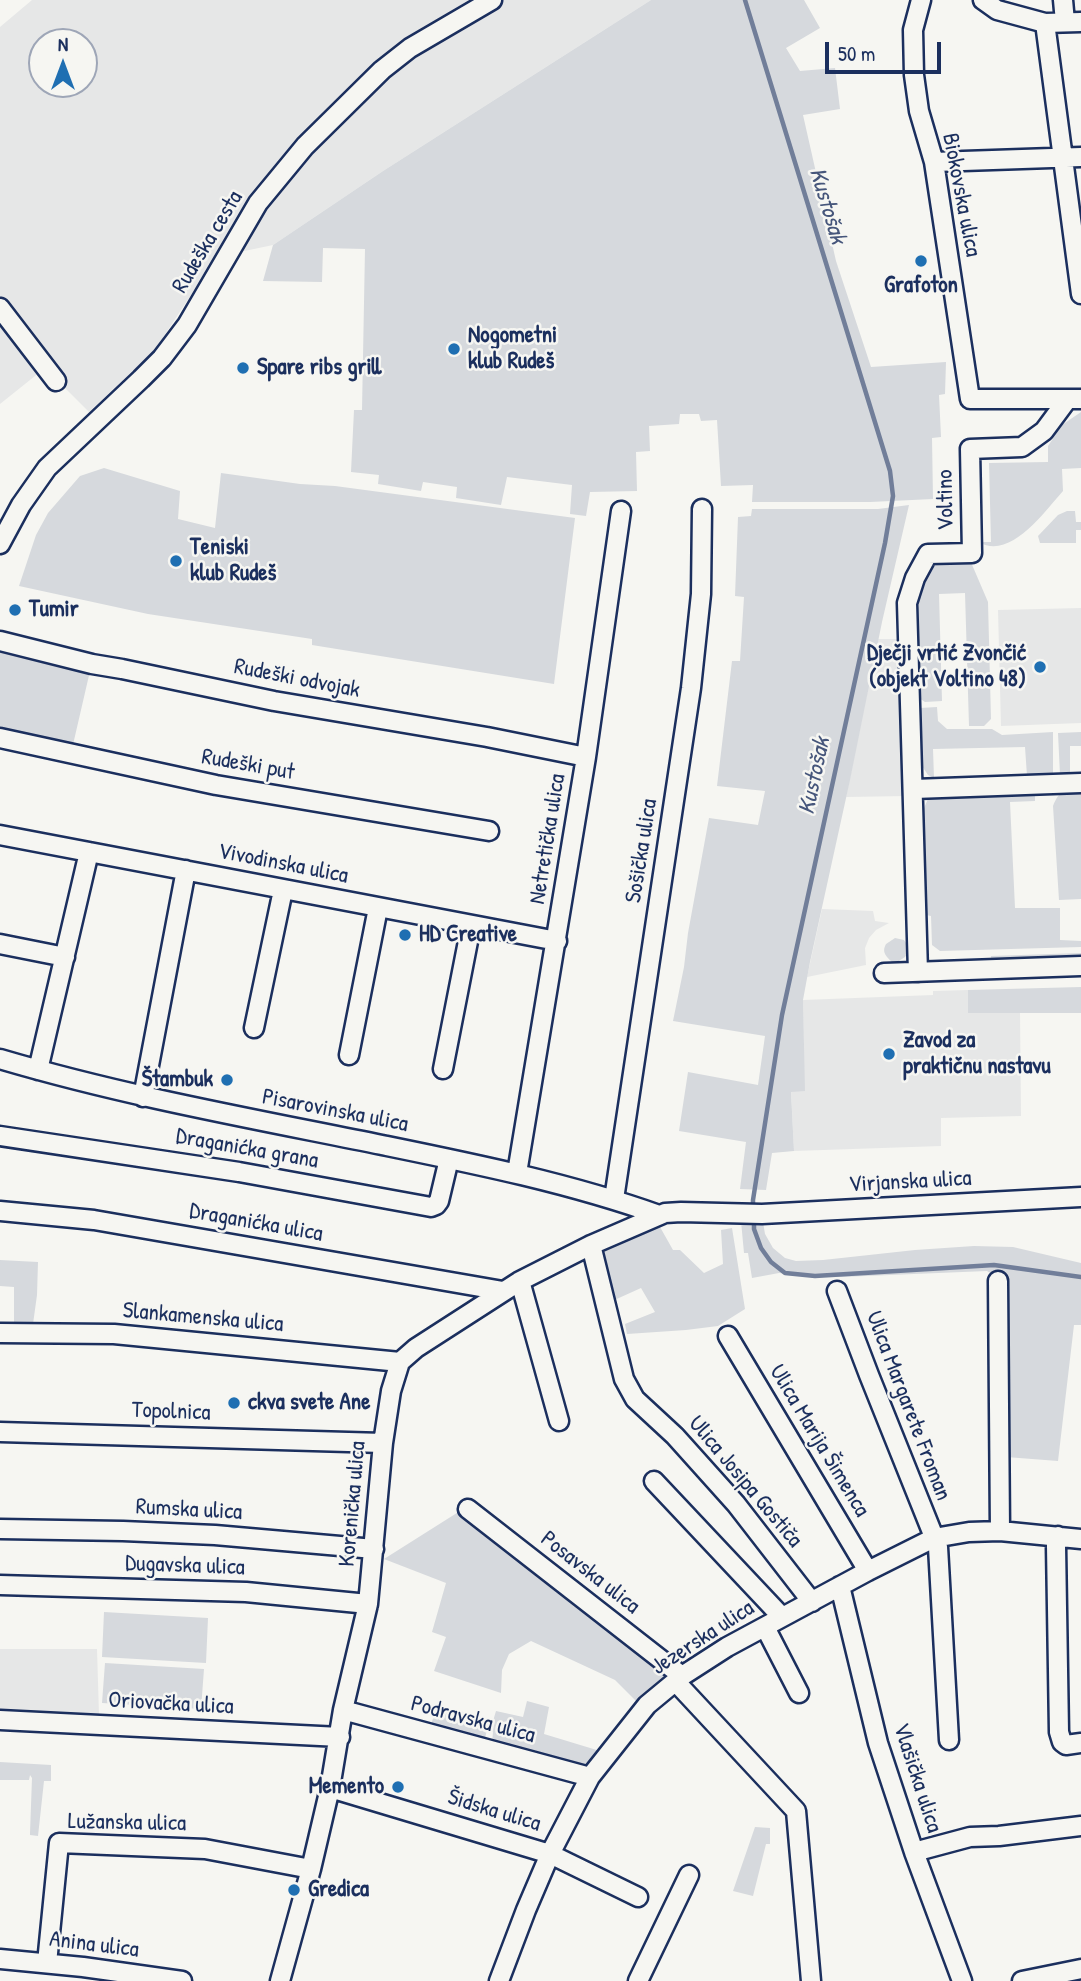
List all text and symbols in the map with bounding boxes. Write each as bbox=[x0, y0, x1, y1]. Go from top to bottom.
north arrow bbox=[28, 28, 98, 98]
scale bar bbox=[829, 28, 944, 72]
text: N bbox=[58, 31, 68, 57]
text: 50 m bbox=[838, 39, 875, 68]
street label: Biokovska ulica bbox=[936, 131, 986, 259]
water label: Kustošak bbox=[802, 165, 852, 247]
street label: Rudeška cesta bbox=[167, 186, 249, 298]
marker: Grafoton bbox=[913, 253, 929, 269]
place label: Grafoton bbox=[884, 272, 958, 300]
place label: Nogometni klub Rudeš bbox=[468, 322, 557, 376]
marker: Nogometni klub Rudeš bbox=[446, 341, 462, 357]
place label: Spare ribs grill bbox=[257, 354, 381, 382]
marker: Spare ribs grill bbox=[235, 360, 251, 376]
street label: Voltino bbox=[932, 469, 960, 531]
place label: Teniski klub Rudeš bbox=[190, 534, 276, 588]
marker: Teniski klub Rudeš bbox=[168, 553, 184, 569]
place label: Tumir bbox=[29, 596, 79, 624]
marker: Tumir bbox=[7, 602, 23, 618]
place label: Dječji vrtić Zvončić (objekt Voltino 48) bbox=[867, 640, 1026, 694]
street label: Rudeški odvojak bbox=[232, 653, 362, 705]
marker: Dječji vrtić Zvončić (objekt Voltino 48) bbox=[1032, 659, 1048, 675]
water label: Kustošak bbox=[793, 735, 837, 817]
street label: Rudeški put bbox=[200, 743, 296, 787]
street label: Netretička ulica bbox=[524, 772, 572, 906]
street label: Sošička ulica bbox=[620, 797, 664, 905]
street label: Vivodinska ulica bbox=[215, 838, 351, 890]
place label: HD Creative bbox=[419, 921, 517, 949]
marker: HD Creative bbox=[397, 927, 413, 943]
place label: Zavod za praktičnu nastavu bbox=[903, 1027, 1051, 1081]
marker: Zavod za praktičnu nastavu bbox=[881, 1046, 897, 1062]
place label: Štambuk bbox=[142, 1066, 213, 1094]
marker: Štambuk bbox=[219, 1072, 235, 1088]
street label: Pisarovinska ulica bbox=[260, 1083, 410, 1139]
street label: Draganićka grana bbox=[174, 1123, 320, 1175]
street label: Virjanska ulica bbox=[848, 1165, 972, 1199]
street label: Draganićka ulica bbox=[187, 1198, 325, 1248]
street label: Slankamenska ulica bbox=[122, 1297, 284, 1339]
street label: Ulica Margarete Froman bbox=[859, 1308, 957, 1504]
street label: Ulica Marija Šimenca bbox=[763, 1360, 875, 1522]
place label: ckva svete Ane bbox=[248, 1389, 370, 1417]
marker: ckva svete Ane bbox=[226, 1395, 242, 1411]
street label: Topolnica bbox=[131, 1397, 211, 1427]
street label: Ulica Josipa Gostiča bbox=[682, 1411, 808, 1553]
street label: Korenička ulica bbox=[334, 1440, 372, 1568]
street label: Rumska ulica bbox=[135, 1493, 243, 1527]
street label: Posavska ulica bbox=[535, 1526, 645, 1620]
street label: Dugavska ulica bbox=[125, 1550, 245, 1582]
street label: Jezerska ulica bbox=[647, 1595, 759, 1681]
street label: Oriovačka ulica bbox=[108, 1687, 234, 1721]
street label: Podravska ulica bbox=[408, 1690, 538, 1750]
street label: Vlašička ulica bbox=[886, 1720, 948, 1836]
place label: Memento bbox=[309, 1773, 384, 1801]
marker: Memento bbox=[390, 1779, 406, 1795]
street label: Šidska ulica bbox=[444, 1784, 544, 1838]
street label: Lužanska ulica bbox=[68, 1808, 186, 1838]
place label: Gredica bbox=[308, 1876, 369, 1904]
marker: Gredica bbox=[286, 1882, 302, 1898]
street label: Anina ulica bbox=[48, 1926, 140, 1964]

